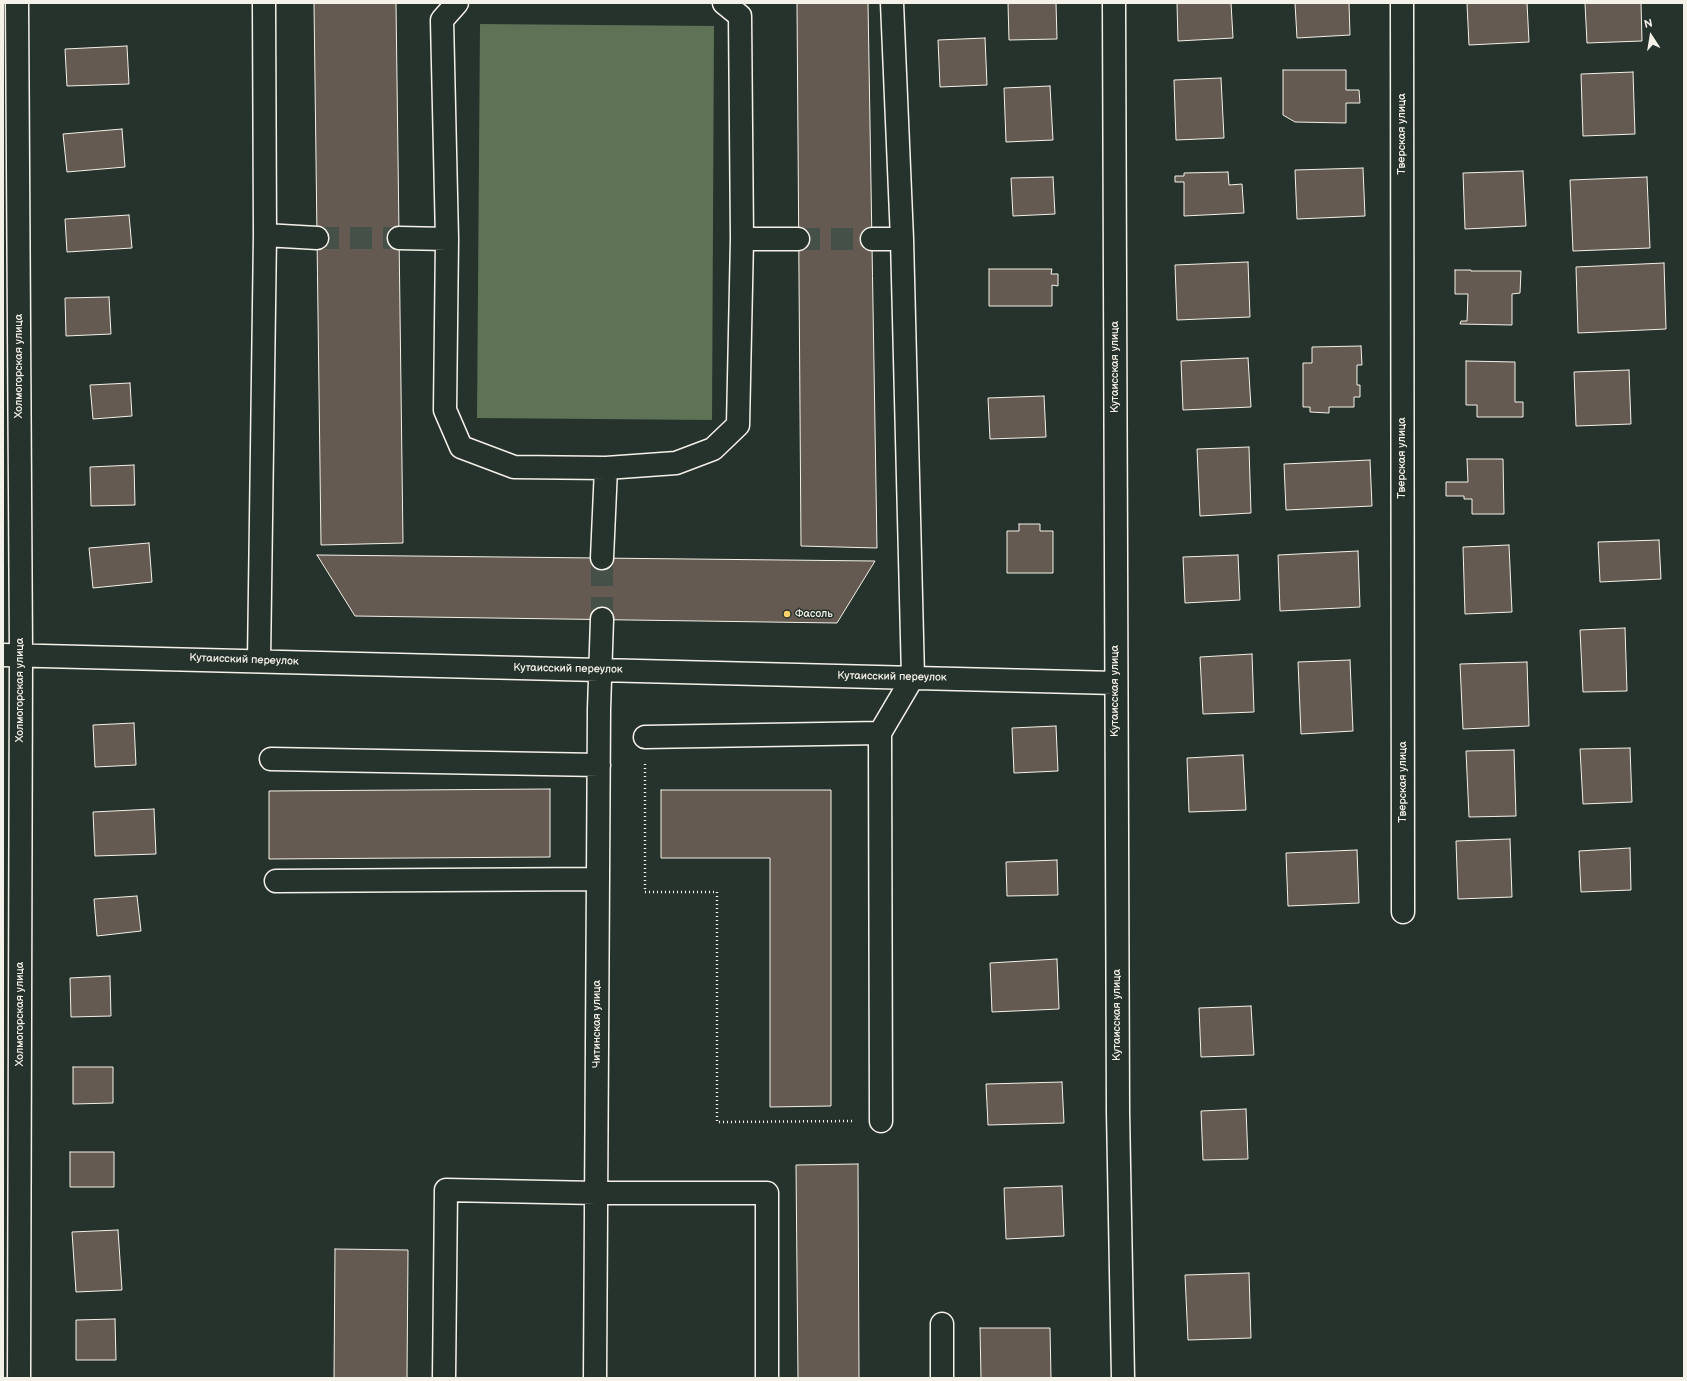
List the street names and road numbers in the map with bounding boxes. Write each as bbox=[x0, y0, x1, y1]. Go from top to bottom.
street label: Тверская улица bbox=[1395, 93, 1409, 175]
street label: Холмогорская улица bbox=[12, 314, 26, 418]
street label: Кутаисская улица bbox=[1108, 321, 1122, 413]
street label: Тверская улица bbox=[1395, 417, 1409, 499]
street label: Холмогорская улица bbox=[13, 638, 27, 742]
street label: Кутаисская улица bbox=[1108, 645, 1122, 737]
street label: Кутаисский переулок bbox=[189, 651, 299, 669]
street label: Кутаисский переулок bbox=[513, 661, 623, 677]
street label: Кутаисский переулок bbox=[837, 669, 947, 685]
street label: Тверская улица bbox=[1396, 741, 1410, 823]
street label: Холмогорская улица bbox=[13, 962, 27, 1066]
street label: Кутаисская улица bbox=[1110, 969, 1124, 1061]
street label: Читинская улица bbox=[590, 980, 604, 1068]

